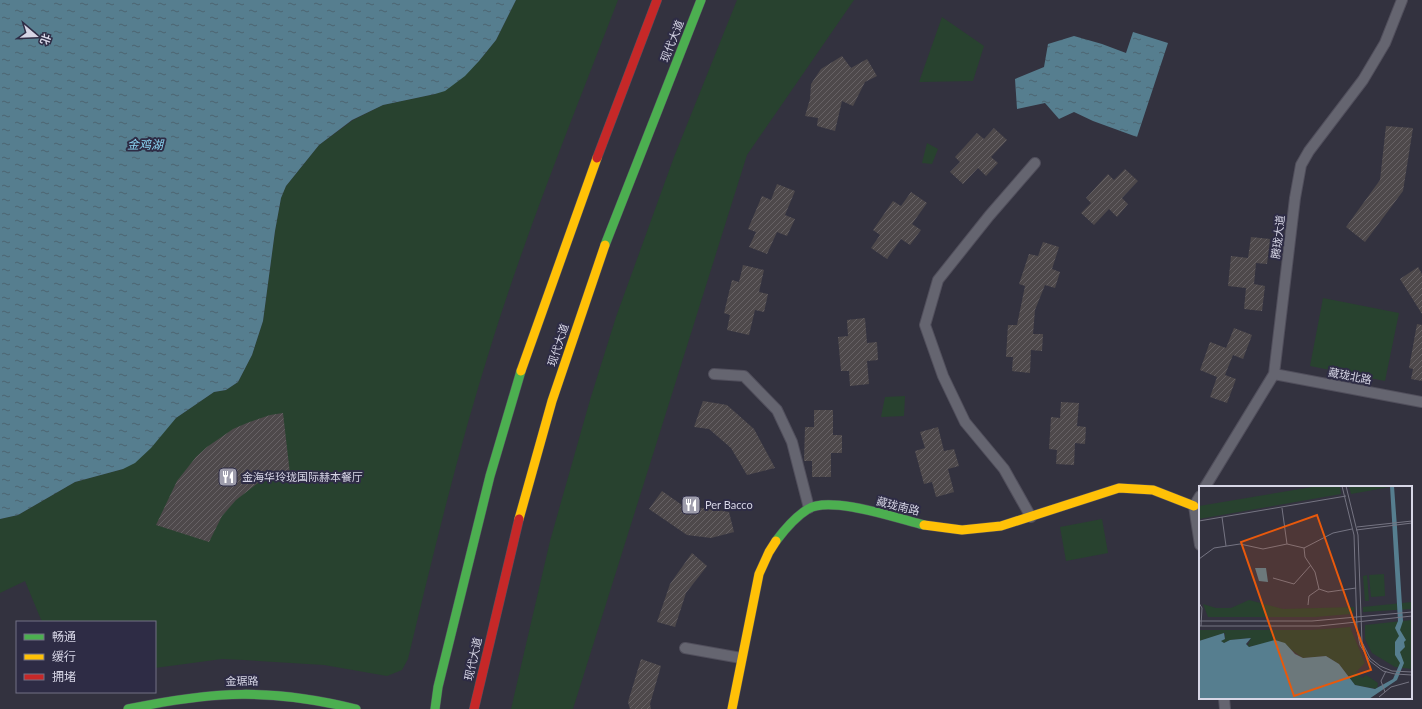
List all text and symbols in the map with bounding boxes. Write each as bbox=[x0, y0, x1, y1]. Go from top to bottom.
north arrow bbox=[16, 16, 56, 56]
street label: 现代大道 bbox=[657, 18, 686, 64]
text: 北 bbox=[38, 32, 54, 47]
water label: 金鸡湖 bbox=[127, 137, 165, 152]
street label: 腾珑大道 bbox=[1268, 214, 1287, 260]
street label: 现代大道 bbox=[545, 322, 571, 368]
street label: 藏珑北路 bbox=[1327, 365, 1373, 386]
restaurant icon: 金海华玲珑国际赫本餐厅 bbox=[217, 466, 239, 488]
place label: 金海华玲珑国际赫本餐厅 bbox=[242, 470, 363, 483]
inset map bbox=[1199, 486, 1412, 699]
restaurant icon: Per Bacco bbox=[680, 494, 702, 516]
street label: 藏珑南路 bbox=[875, 494, 921, 517]
place label: Per Bacco bbox=[705, 498, 753, 511]
legend bbox=[16, 621, 156, 693]
text: 畅通 bbox=[52, 629, 76, 644]
street label: 现代大道 bbox=[461, 636, 484, 682]
text: 缓行 bbox=[52, 649, 76, 664]
text: 拥堵 bbox=[52, 669, 76, 684]
street label: 金琚路 bbox=[225, 674, 259, 687]

